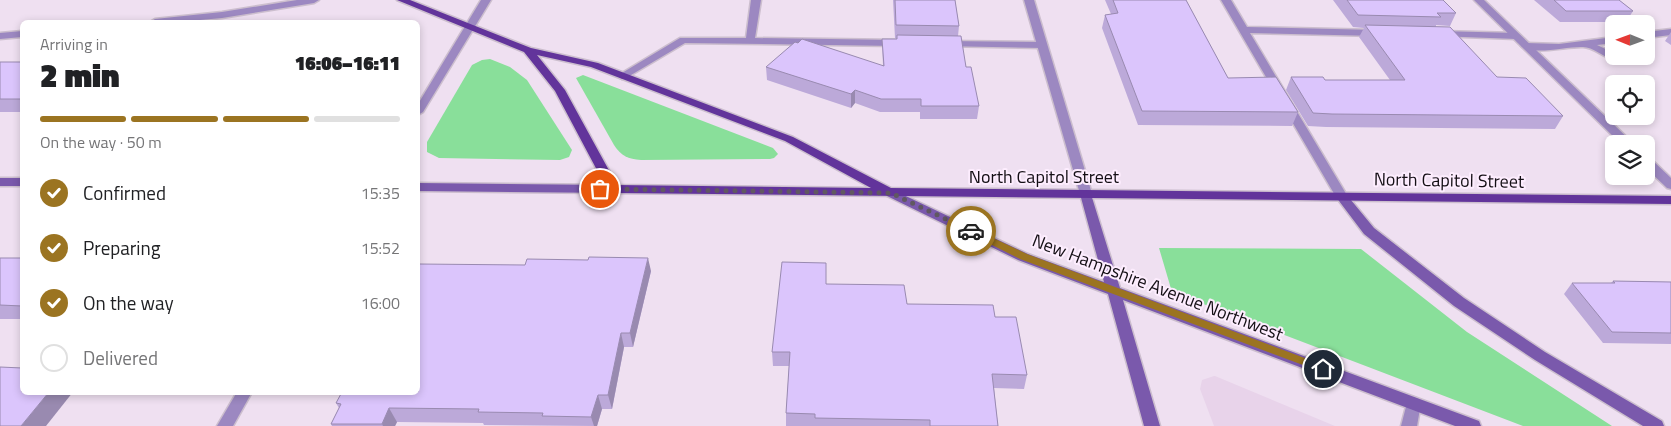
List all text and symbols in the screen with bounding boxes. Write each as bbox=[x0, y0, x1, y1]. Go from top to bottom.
north arrow bbox=[1605, 15, 1655, 65]
map controls bbox=[1605, 15, 1655, 185]
text: Arriving in bbox=[40, 32, 108, 56]
text: 16:06–16:11 bbox=[295, 48, 400, 77]
text: 2 min bbox=[40, 51, 120, 99]
button: locate bbox=[1605, 75, 1655, 125]
text: On the way · 50 m bbox=[40, 130, 162, 154]
button: layers bbox=[1605, 135, 1655, 185]
street label: North Capitol Street bbox=[969, 163, 1120, 190]
street label: North Capitol Street bbox=[1374, 165, 1525, 195]
pin bbox=[579, 168, 621, 210]
icon: bag bbox=[586, 175, 614, 203]
text: Confirmed bbox=[83, 178, 166, 207]
icon: check bbox=[40, 179, 68, 207]
text: 15:35 bbox=[361, 181, 400, 205]
courier bbox=[946, 206, 996, 256]
icon: car bbox=[957, 217, 985, 245]
street label: New Hampshire Avenue Northwest bbox=[1029, 227, 1288, 348]
text: Preparing bbox=[83, 233, 160, 262]
icon: check bbox=[40, 234, 68, 262]
text: 15:52 bbox=[361, 236, 400, 260]
text: On the way bbox=[83, 288, 174, 317]
icon: check bbox=[40, 289, 68, 317]
text: 16:00 bbox=[361, 291, 400, 315]
text: Delivered bbox=[83, 343, 158, 372]
pin bbox=[1302, 348, 1344, 390]
icon: home bbox=[1309, 355, 1337, 383]

